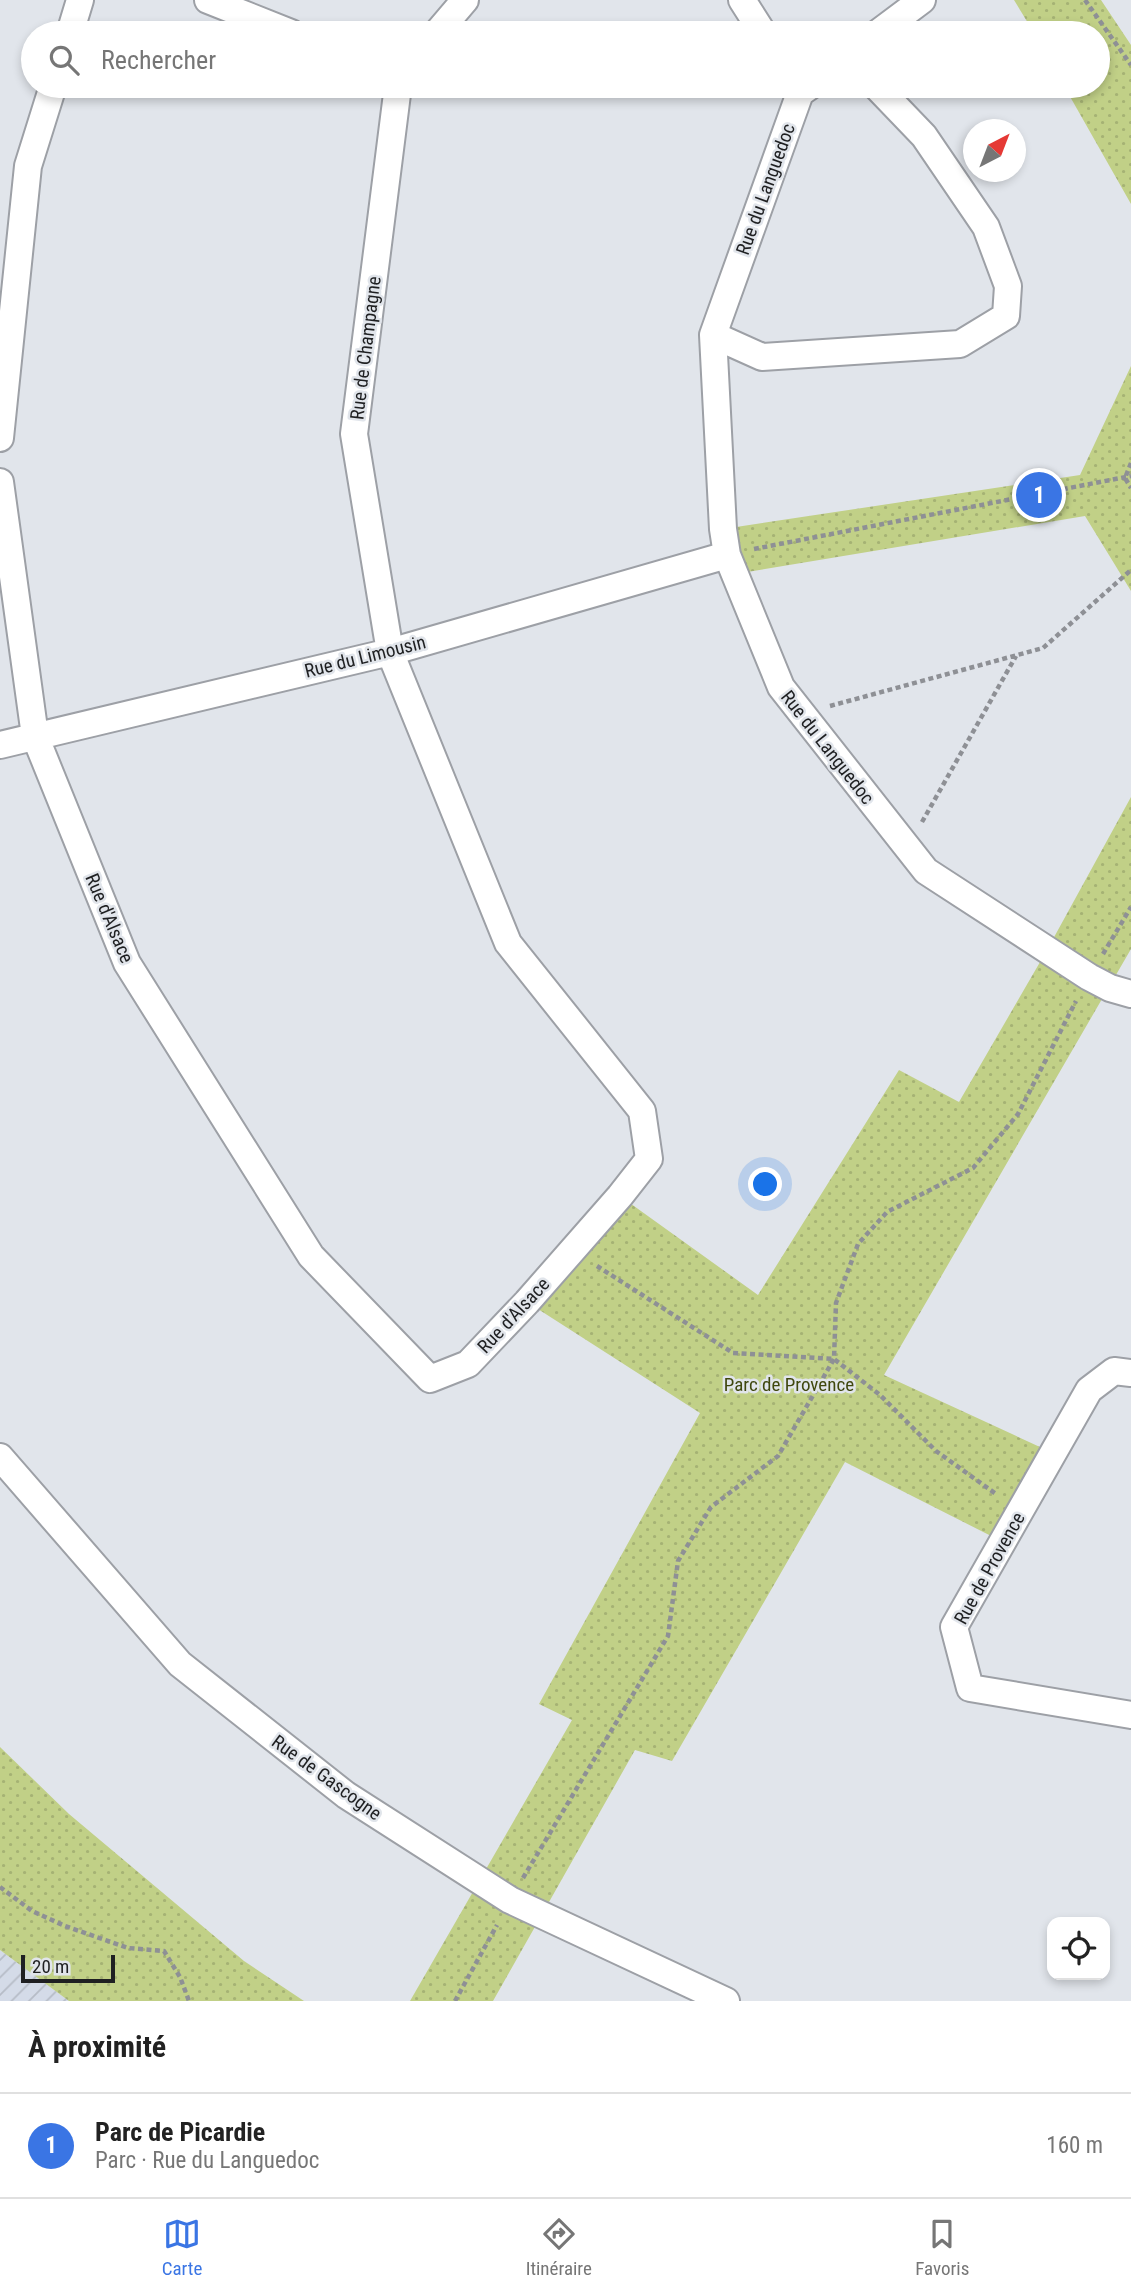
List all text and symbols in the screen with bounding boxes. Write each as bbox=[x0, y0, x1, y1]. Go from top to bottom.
search box bbox=[21, 21, 1110, 98]
icon: search bbox=[45, 41, 83, 79]
text: Rechercher bbox=[101, 45, 216, 75]
north arrow bbox=[963, 119, 1026, 182]
street label: Rue du Languedoc bbox=[731, 120, 800, 258]
street label: Rue de Champagne bbox=[345, 275, 386, 421]
pin: 1 bbox=[1016, 469, 1062, 521]
street label: Rue du Limousin bbox=[302, 630, 428, 683]
street label: Rue du Languedoc bbox=[776, 686, 879, 809]
street label: Rue d'Alsace bbox=[80, 870, 139, 966]
your location bbox=[748, 1167, 782, 1201]
street label: Rue d'Alsace bbox=[473, 1273, 554, 1358]
park label: Parc de Provence bbox=[724, 1373, 854, 1396]
street label: Rue de Provence bbox=[949, 1508, 1030, 1628]
street label: Rue de Gascogne bbox=[267, 1730, 386, 1825]
map controls bbox=[1047, 1917, 1110, 1980]
button: locate bbox=[1047, 1917, 1110, 1980]
scale bar bbox=[21, 1952, 116, 1984]
text: 20 m bbox=[32, 1955, 69, 1978]
text: À proximité bbox=[28, 2029, 166, 2064]
text: Parc de Picardie bbox=[95, 2117, 265, 2147]
text: 1 bbox=[45, 2132, 57, 2159]
text: 160 m bbox=[1046, 2132, 1103, 2159]
text: Parc · Rue du Languedoc bbox=[95, 2147, 319, 2174]
tab: Carte bbox=[162, 2215, 202, 2280]
tab: Itinéraire bbox=[526, 2215, 592, 2280]
tab: Favoris bbox=[915, 2215, 969, 2280]

